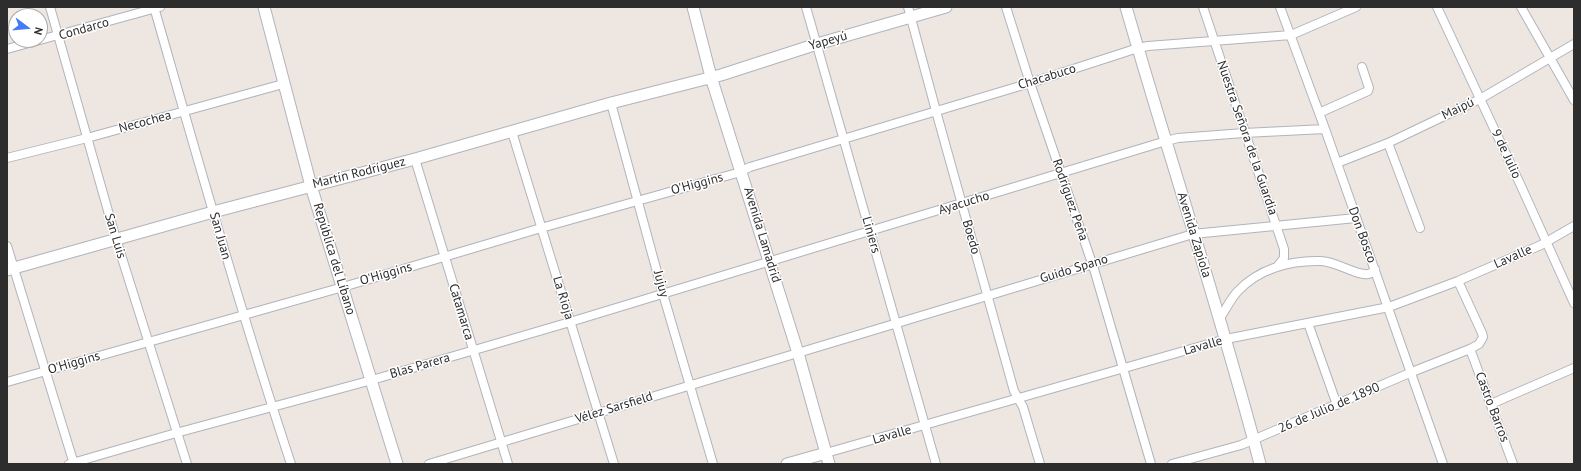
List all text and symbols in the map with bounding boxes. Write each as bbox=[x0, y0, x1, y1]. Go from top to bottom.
north arrow bbox=[8, 8, 48, 48]
street label: Condarco bbox=[57, 14, 111, 44]
text: N bbox=[31, 26, 46, 36]
street label: Yapeyú bbox=[807, 28, 849, 54]
street label: Nuestra Señora de la Guardia bbox=[1213, 59, 1281, 217]
street label: Chacabuco bbox=[1016, 61, 1078, 93]
street label: Maipú bbox=[1439, 94, 1477, 124]
street label: Necochea bbox=[117, 108, 173, 136]
street label: 9 de Julio bbox=[1488, 127, 1524, 181]
street label: Martín Rodríguez bbox=[311, 154, 407, 192]
street label: Rodríguez Peña bbox=[1049, 157, 1091, 243]
street label: O'Higgins bbox=[669, 170, 725, 198]
street label: Avenida Lamadrid bbox=[740, 185, 784, 285]
street label: Ayacucho bbox=[937, 188, 991, 218]
street label: Avenida Zapiola bbox=[1174, 190, 1214, 280]
street label: República del Líbano bbox=[310, 201, 358, 317]
street label: Don Bosco bbox=[1345, 205, 1379, 265]
street label: San Juan bbox=[206, 211, 234, 261]
street label: San Luis bbox=[101, 212, 129, 260]
street label: Liniers bbox=[858, 215, 884, 255]
street label: Boedo bbox=[959, 218, 983, 256]
street label: Lavalle bbox=[1492, 242, 1534, 272]
street label: Guido Spano bbox=[1038, 251, 1110, 287]
street label: O'Higgins bbox=[358, 259, 414, 289]
street label: Jujuy bbox=[650, 269, 672, 299]
street label: La Rioja bbox=[549, 274, 577, 322]
street label: Catamarca bbox=[445, 282, 477, 342]
street label: Lavalle bbox=[1182, 333, 1224, 359]
street label: O'Higgins bbox=[46, 348, 102, 378]
street label: Blas Parera bbox=[388, 350, 452, 382]
street label: Castro Barros bbox=[1472, 370, 1512, 444]
street label: 26 de Julio de 1890 bbox=[1276, 380, 1382, 436]
street label: Vélez Sarsfield bbox=[573, 389, 655, 427]
street label: Lavalle bbox=[871, 422, 913, 448]

